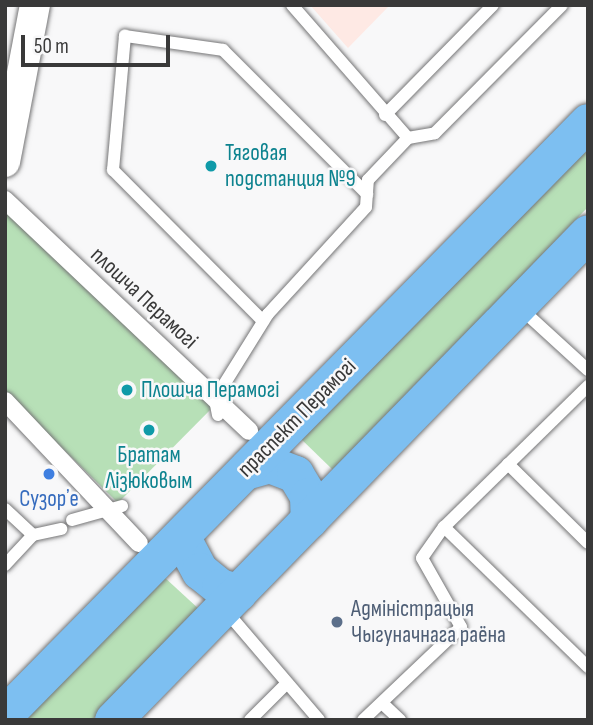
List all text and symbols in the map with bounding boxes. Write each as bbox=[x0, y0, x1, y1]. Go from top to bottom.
scale bar bbox=[24, 21, 173, 65]
text: 50 m bbox=[34, 34, 69, 59]
place label: Тяговая подстанция №9 bbox=[225, 139, 356, 193]
marker: Тяговая подстанция №9 bbox=[203, 158, 219, 174]
street label: плошча Перамогі bbox=[85, 241, 203, 355]
street label: праспект Перамогі bbox=[232, 353, 362, 483]
place label: Плошча Перамогі bbox=[141, 376, 279, 404]
marker: Плошча Перамогі bbox=[119, 382, 135, 398]
marker: Братам Лізюковым bbox=[141, 422, 157, 438]
place label: Братам Лізюковым bbox=[105, 441, 193, 495]
marker: Сузорʼе bbox=[41, 466, 57, 482]
place label: Сузорʼе bbox=[19, 485, 79, 513]
place label: Адміністрацыя Чыгуначнага раёна bbox=[351, 595, 506, 649]
marker: Адміністрацыя Чыгуначнага раёна bbox=[329, 614, 345, 630]

